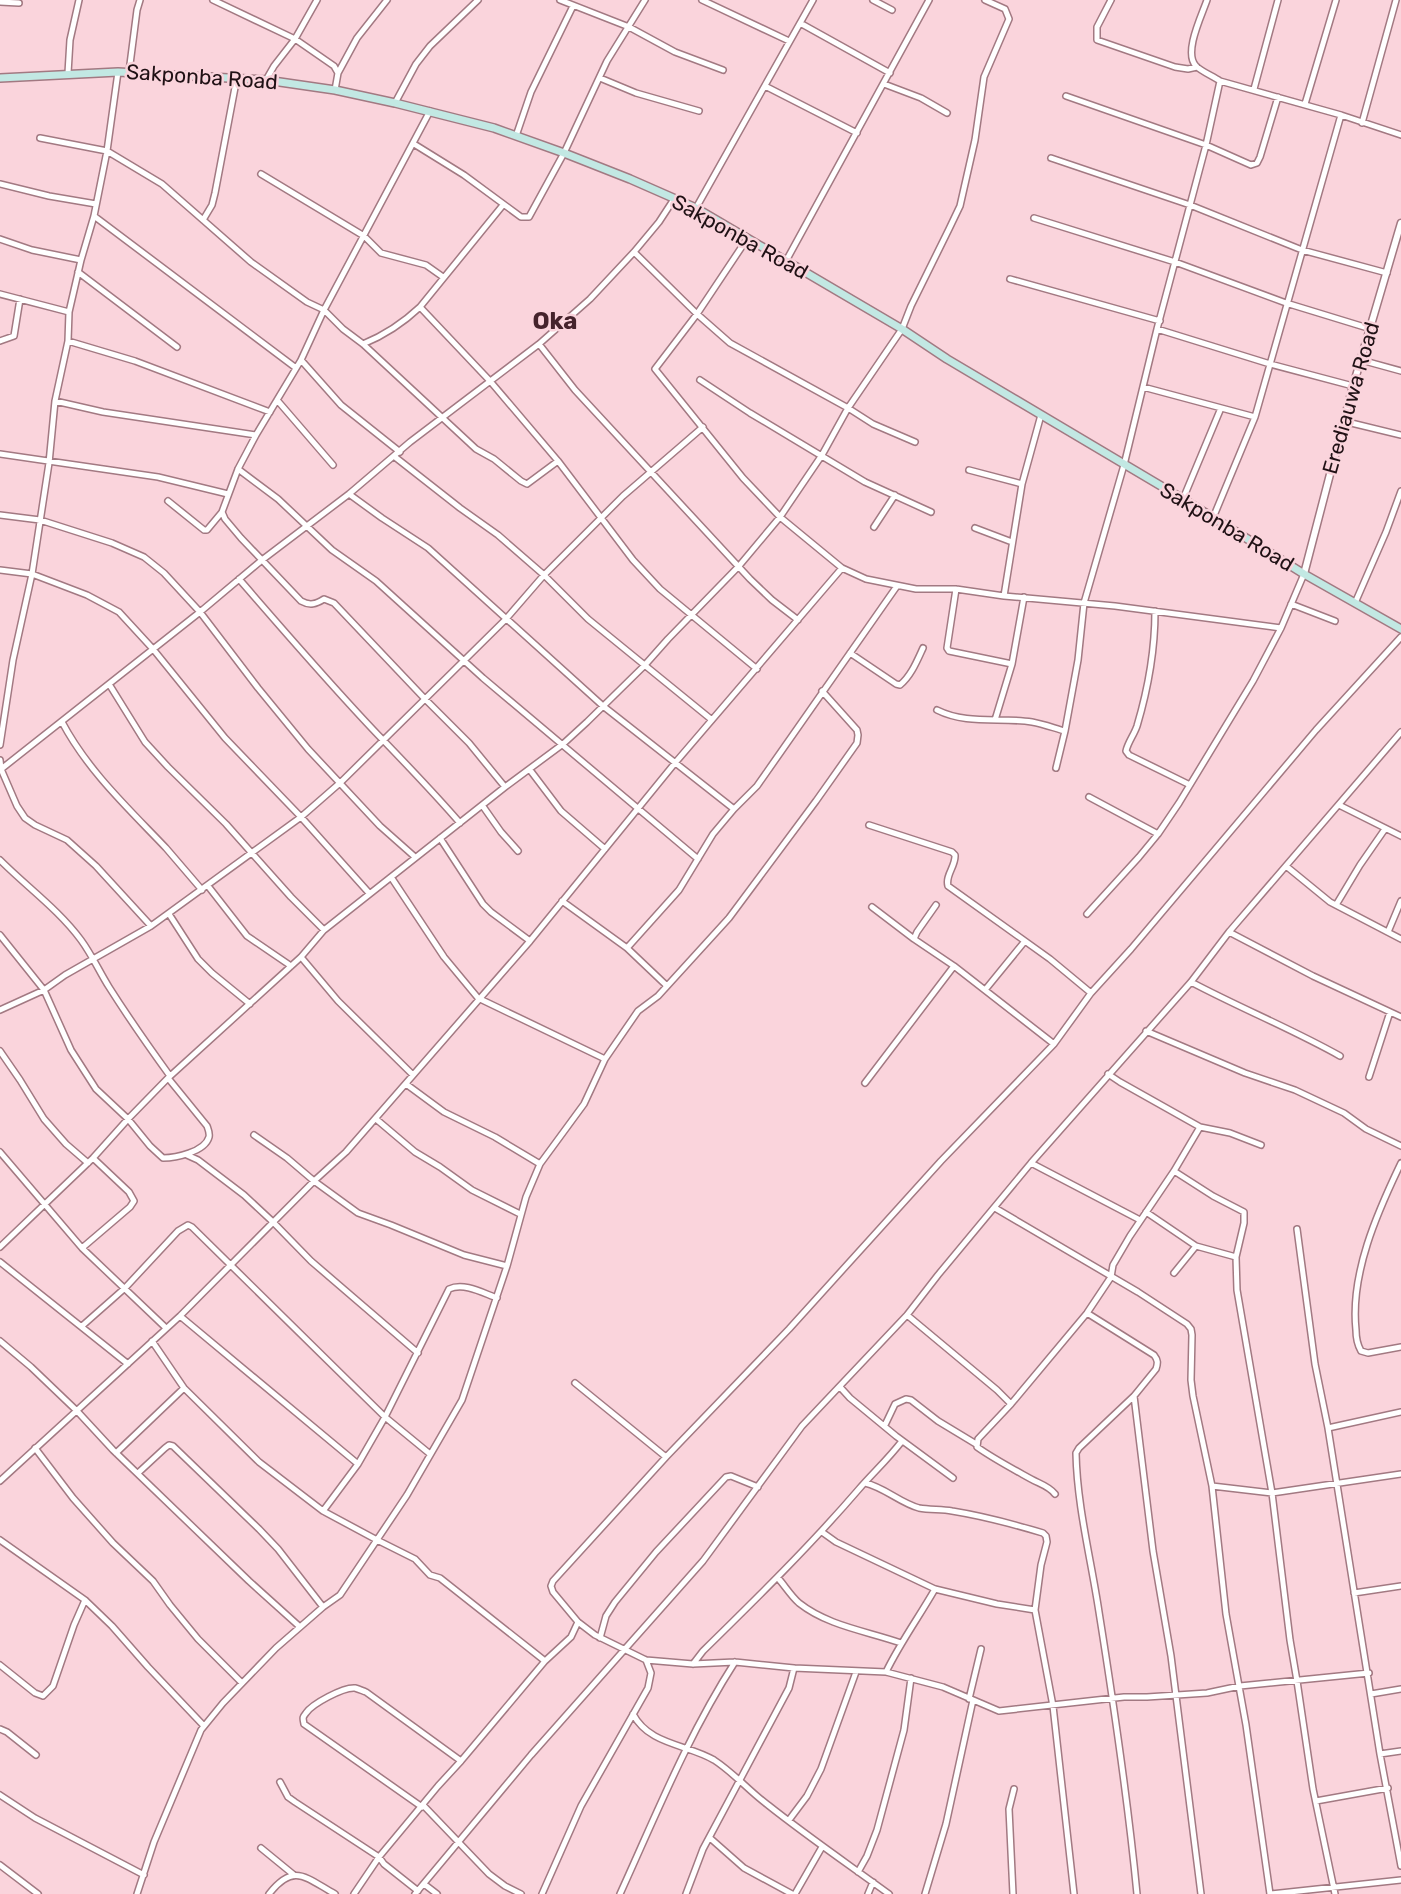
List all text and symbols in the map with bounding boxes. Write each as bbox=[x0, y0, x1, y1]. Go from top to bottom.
street label: Sakponba Road bbox=[125, 59, 279, 94]
street label: Sakponba Road bbox=[668, 189, 813, 284]
district label: Oka bbox=[532, 307, 578, 335]
street label: Erediauwa Road bbox=[1317, 319, 1384, 477]
street label: Sakponba Road bbox=[1156, 477, 1299, 576]

